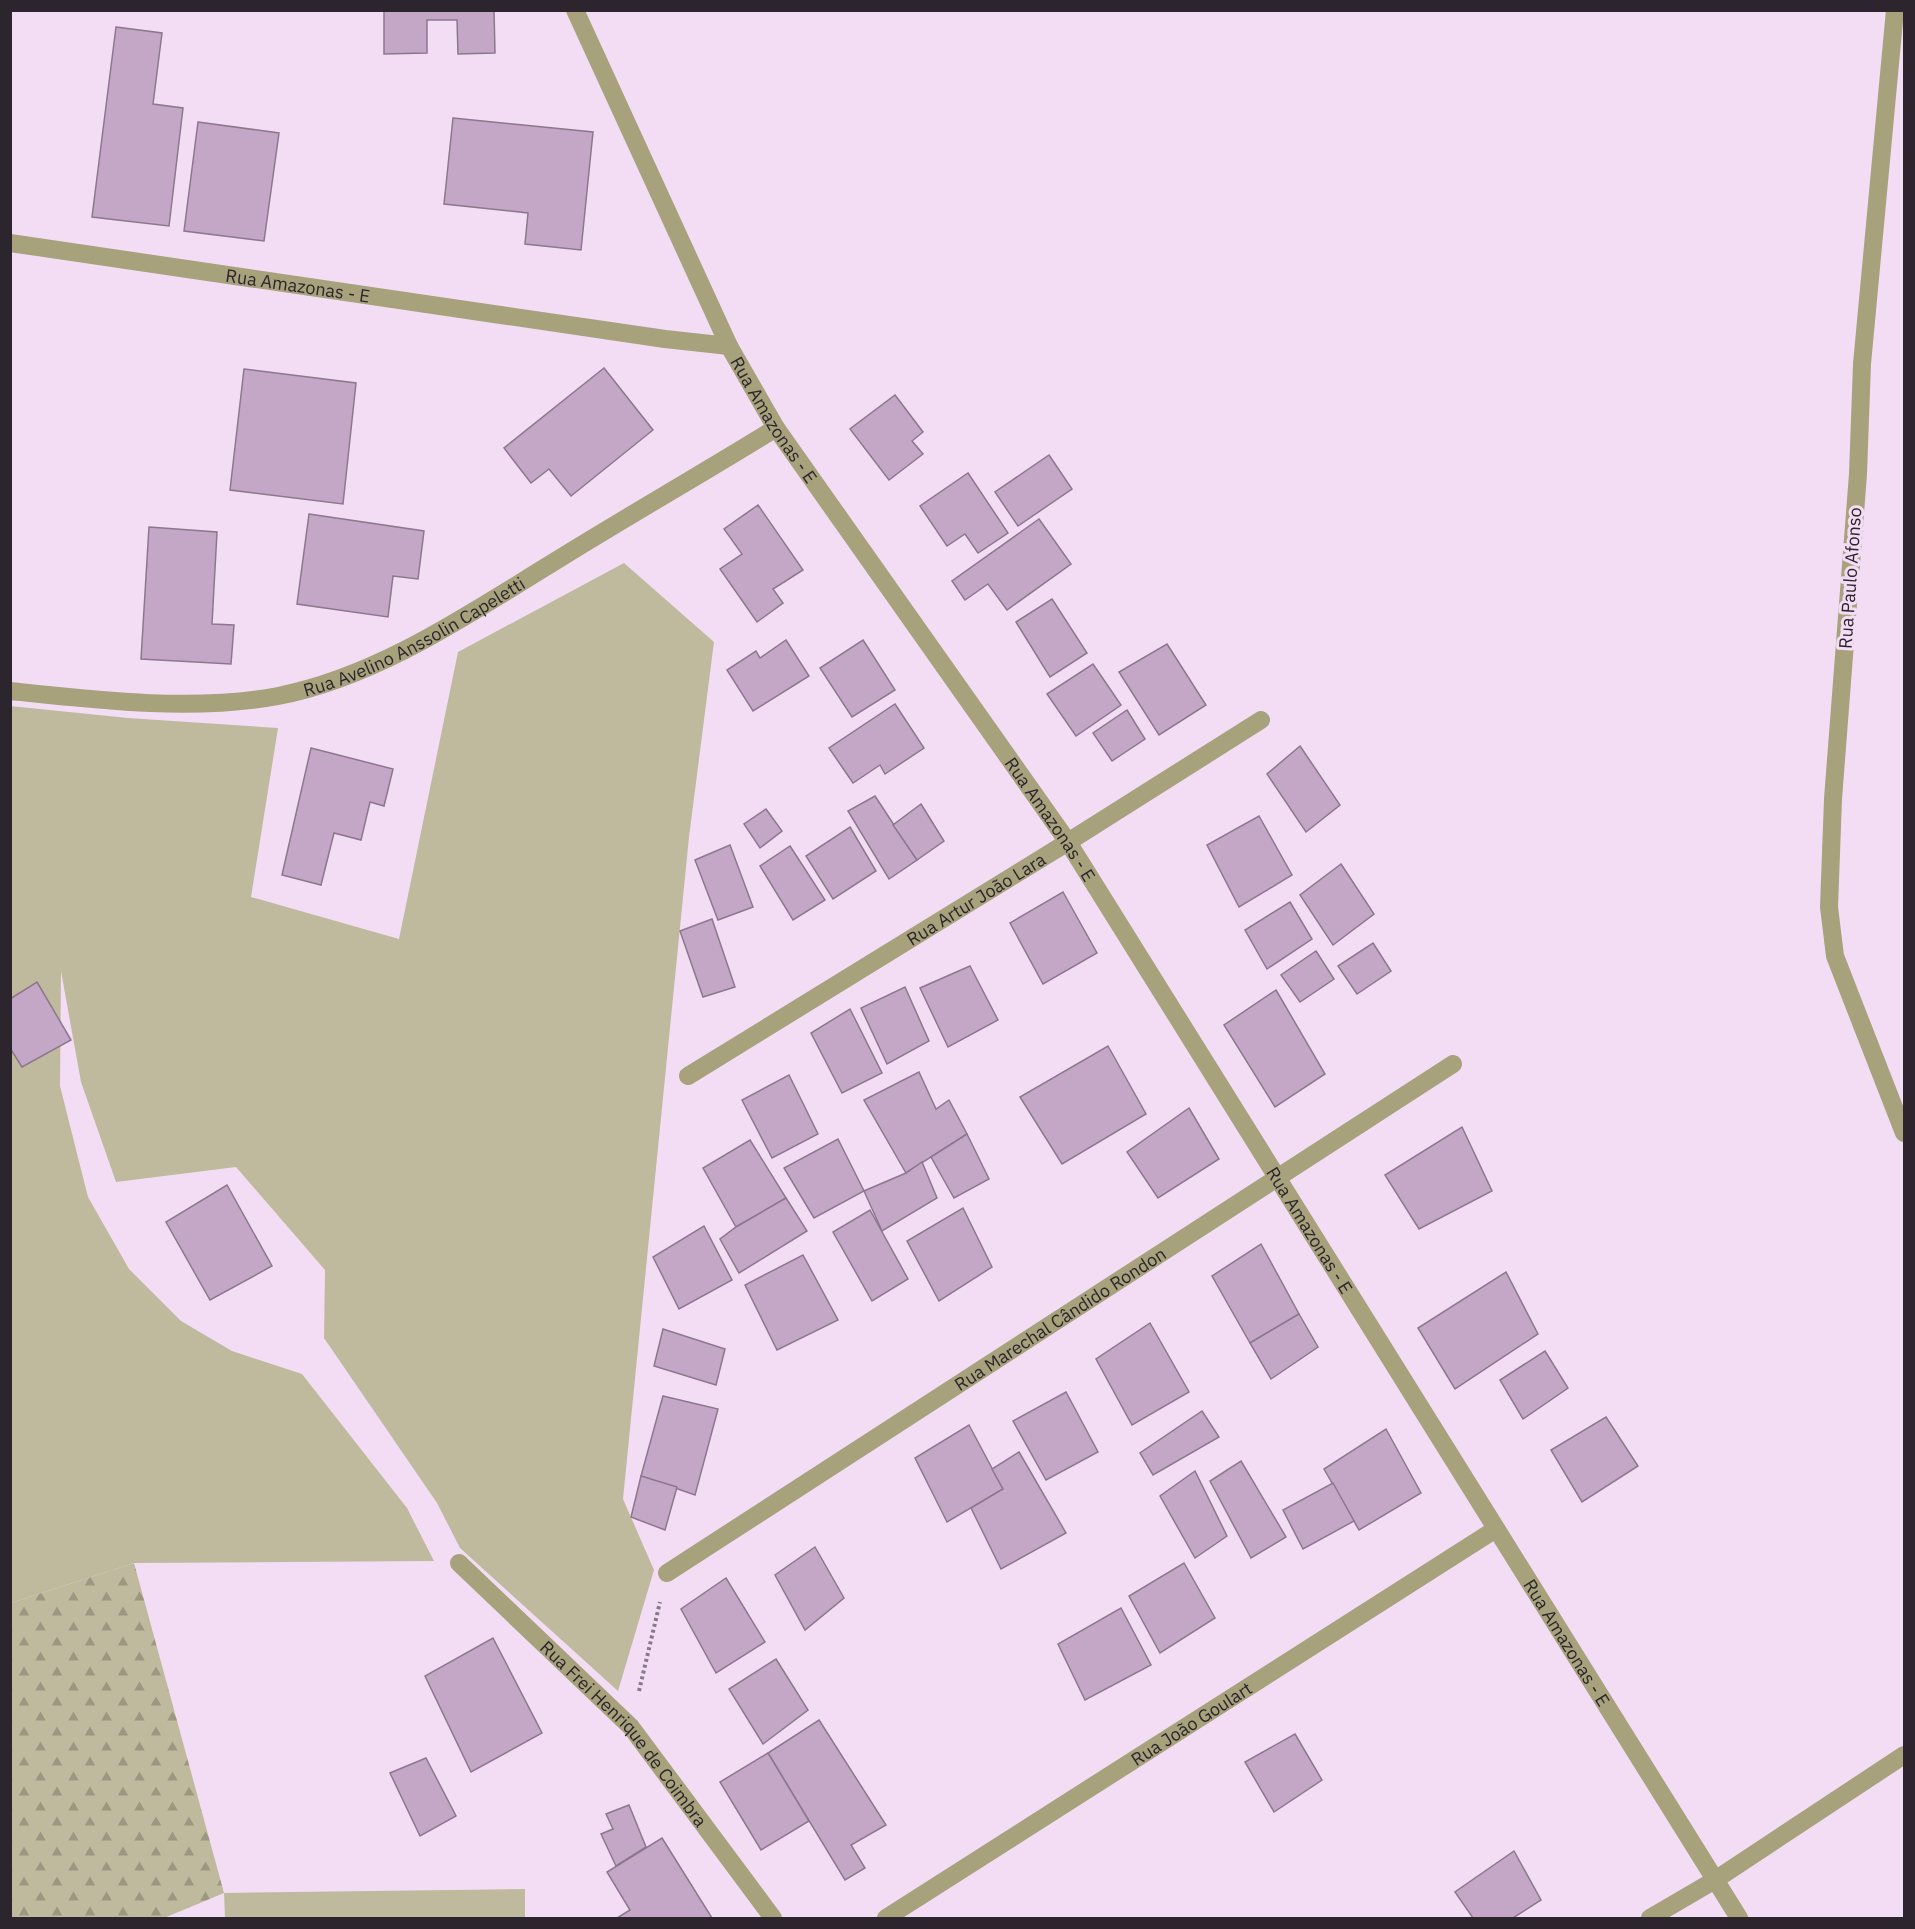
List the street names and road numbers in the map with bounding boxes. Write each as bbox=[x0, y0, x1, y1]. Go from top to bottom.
street label: Rua Amazonas - E bbox=[224, 263, 372, 307]
street label: Rua Amazonas - E bbox=[726, 352, 823, 487]
street label: Rua Paulo Afonso bbox=[1834, 506, 1866, 650]
street label: Rua Avelino Anssolin Capeletti bbox=[300, 571, 529, 701]
street label: Rua Amazonas - E bbox=[1000, 752, 1101, 885]
street label: Rua Artur João Lara bbox=[902, 847, 1050, 950]
street label: Rua Amazonas - E bbox=[1262, 1162, 1358, 1298]
street label: Rua Marechal Cândido Rondon bbox=[950, 1242, 1170, 1396]
street label: Rua Amazonas - E bbox=[1519, 1575, 1615, 1710]
street label: Rua Frei Henrique de Coimbra bbox=[536, 1635, 713, 1832]
street label: Rua João Goulart bbox=[1126, 1676, 1256, 1771]

